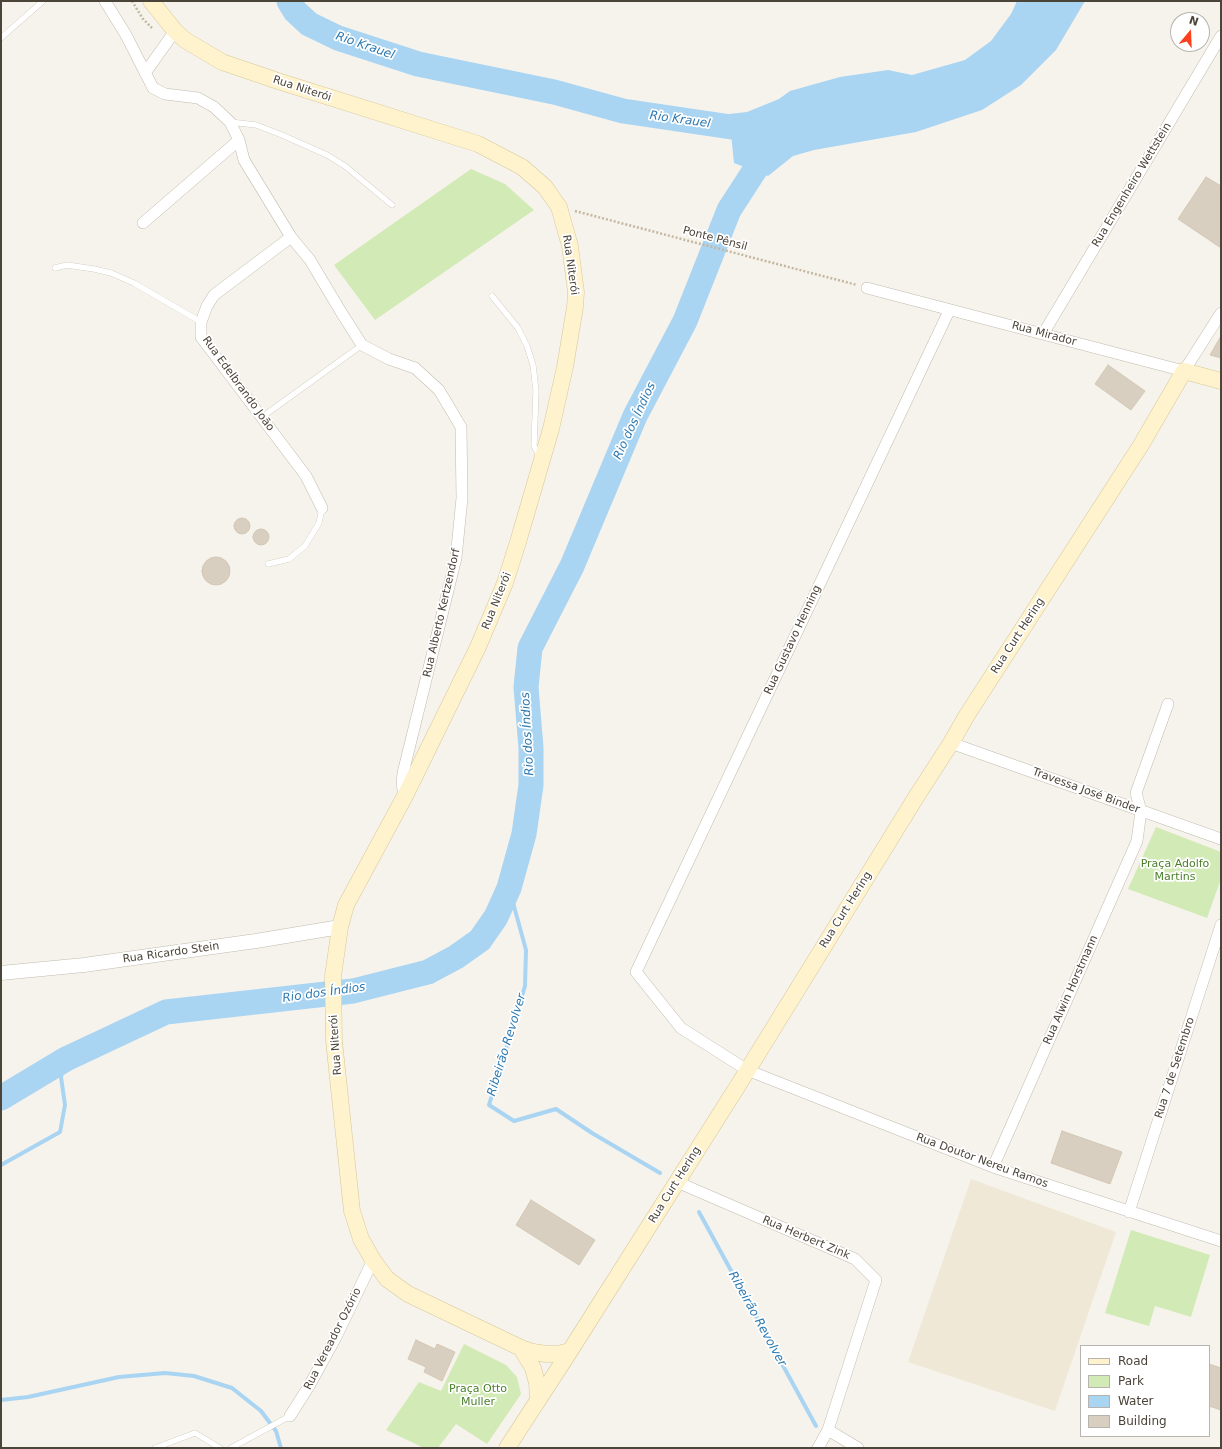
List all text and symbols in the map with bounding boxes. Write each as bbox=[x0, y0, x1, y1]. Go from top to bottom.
north arrow bbox=[1170, 12, 1210, 52]
text: N bbox=[1187, 13, 1200, 29]
water label: Rio Krauel bbox=[334, 29, 396, 63]
street label: Rua Niterói bbox=[271, 73, 333, 105]
water label: Rio Krauel bbox=[649, 109, 711, 131]
street label: Rua Engenheiro Wettstein bbox=[1090, 120, 1174, 250]
street label: Ponte Pênsil bbox=[681, 224, 749, 254]
street label: Rua Niterói bbox=[559, 234, 581, 296]
street label: Rua Mirador bbox=[1010, 319, 1078, 349]
street label: Rua Edelbrando João bbox=[199, 334, 277, 434]
water label: Rio dos Índios bbox=[611, 380, 659, 462]
street label: Rua Alberto Kertzendorf bbox=[421, 547, 463, 679]
street label: Rua Niterói bbox=[479, 570, 515, 632]
street label: Rua Gustavo Henning bbox=[762, 583, 824, 697]
street label: Rua Curt Hering bbox=[989, 596, 1047, 676]
water label: Rio dos Índios bbox=[519, 692, 537, 776]
street label: Travessa José Binder bbox=[1031, 765, 1141, 817]
park label: Praça Adolfo Martins bbox=[1141, 857, 1209, 883]
street label: Rua Curt Hering bbox=[817, 869, 875, 951]
street label: Rua Alwin Horstmann bbox=[1041, 933, 1101, 1047]
street label: Rua Ricardo Stein bbox=[122, 940, 220, 966]
water label: Rio dos Índios bbox=[282, 980, 366, 1006]
water label: Ribeirão Revolver bbox=[485, 992, 529, 1098]
street label: Rua Niterói bbox=[327, 1014, 345, 1076]
street label: Rua 7 de Setembro bbox=[1152, 1016, 1198, 1120]
street label: Rua Doutor Nereu Ramos bbox=[914, 1131, 1050, 1191]
street label: Rua Curt Hering bbox=[646, 1144, 704, 1226]
street label: Rua Herbert Zink bbox=[760, 1214, 852, 1262]
water label: Ribeirão Revolver bbox=[725, 1269, 789, 1369]
street label: Rua Vereador Ozório bbox=[302, 1286, 364, 1392]
legend bbox=[1080, 1345, 1210, 1437]
text: Road bbox=[1118, 1354, 1148, 1368]
text: Park bbox=[1118, 1374, 1144, 1388]
park label: Praça Otto Muller bbox=[449, 1382, 507, 1408]
text: Water bbox=[1118, 1394, 1153, 1408]
text: Building bbox=[1118, 1414, 1167, 1428]

